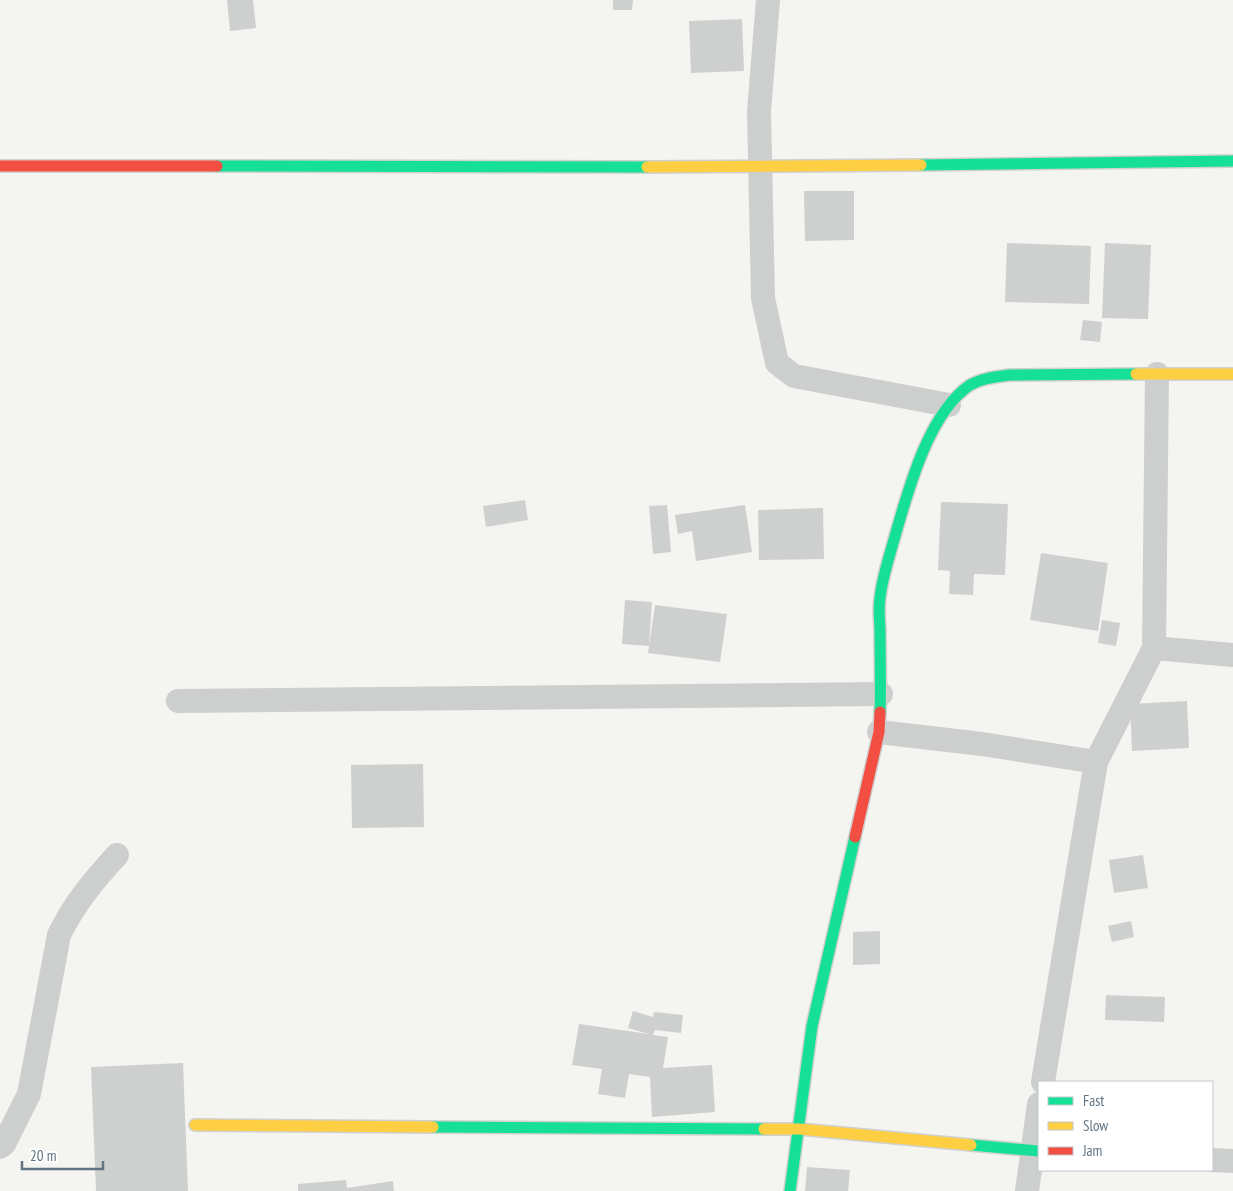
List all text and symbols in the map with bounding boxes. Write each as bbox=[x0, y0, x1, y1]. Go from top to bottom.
legend bbox=[1038, 1081, 1213, 1171]
text: Fast bbox=[1083, 1091, 1104, 1110]
text: Slow bbox=[1083, 1116, 1108, 1135]
scale bar bbox=[22, 1138, 104, 1170]
text: Jam bbox=[1082, 1141, 1102, 1160]
text: 20 m bbox=[30, 1146, 56, 1165]

